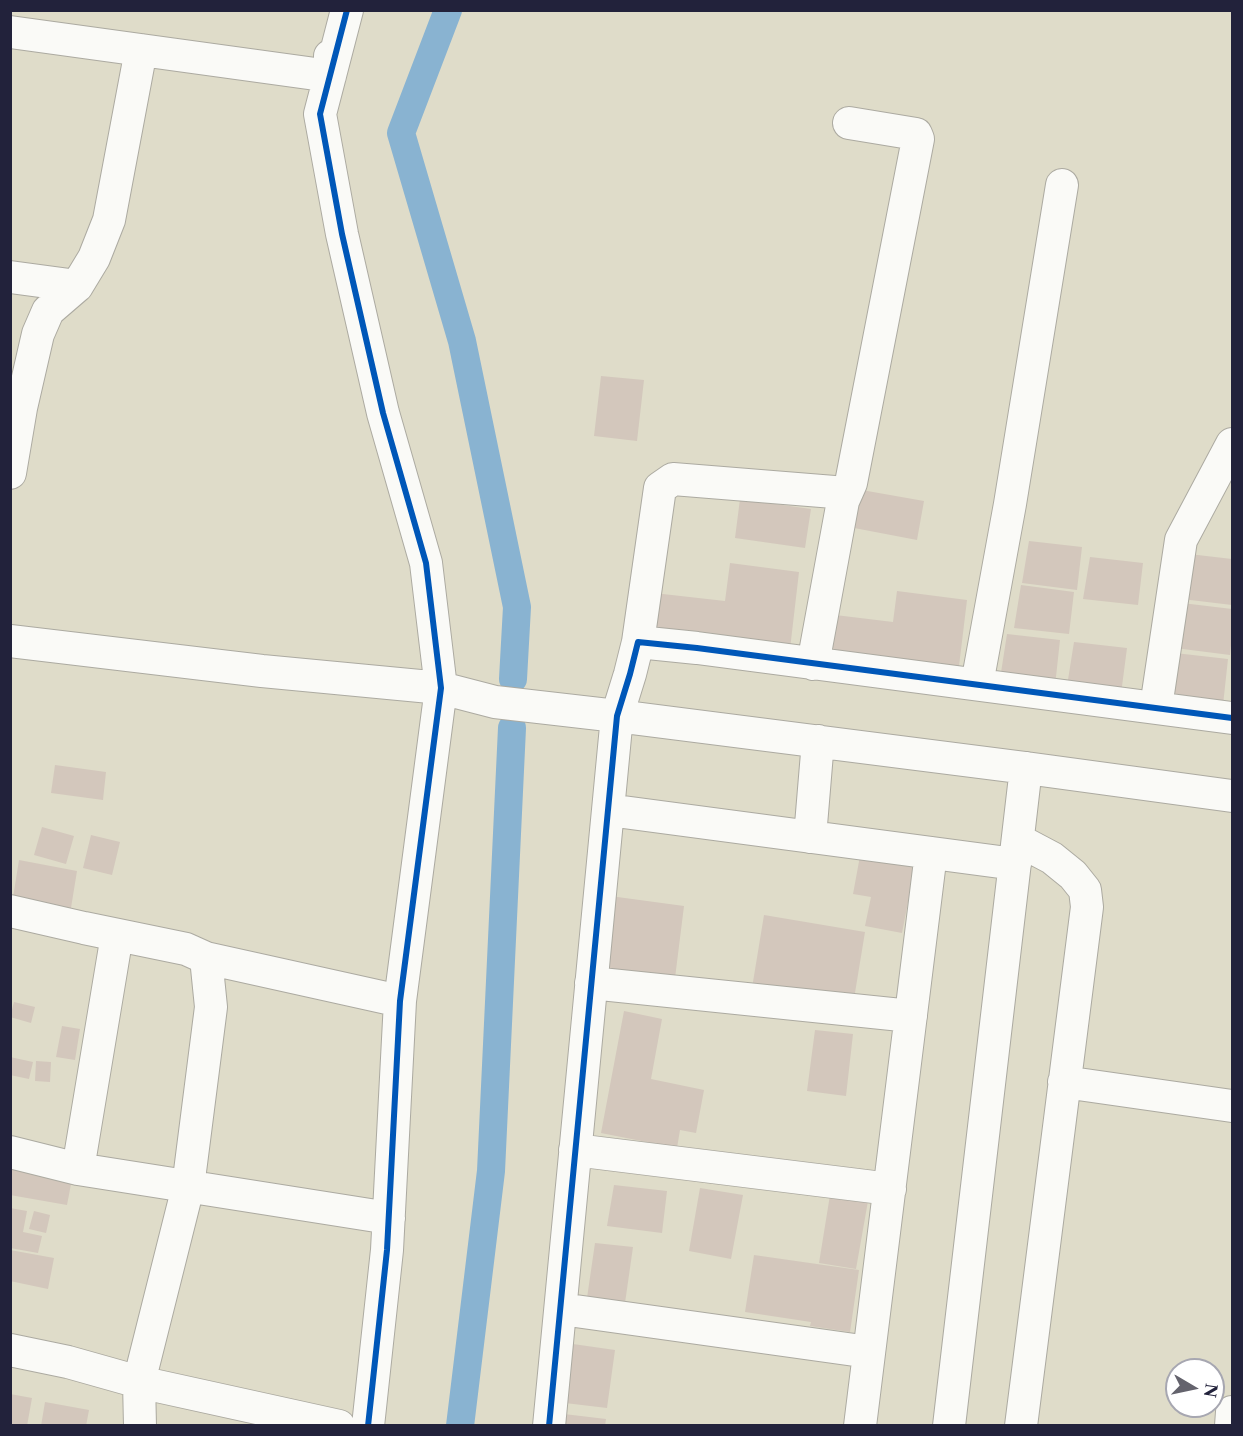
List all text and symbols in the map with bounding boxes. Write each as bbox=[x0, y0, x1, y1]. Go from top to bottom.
north arrow bbox=[1165, 1358, 1225, 1418]
text: N bbox=[1200, 1382, 1222, 1399]

